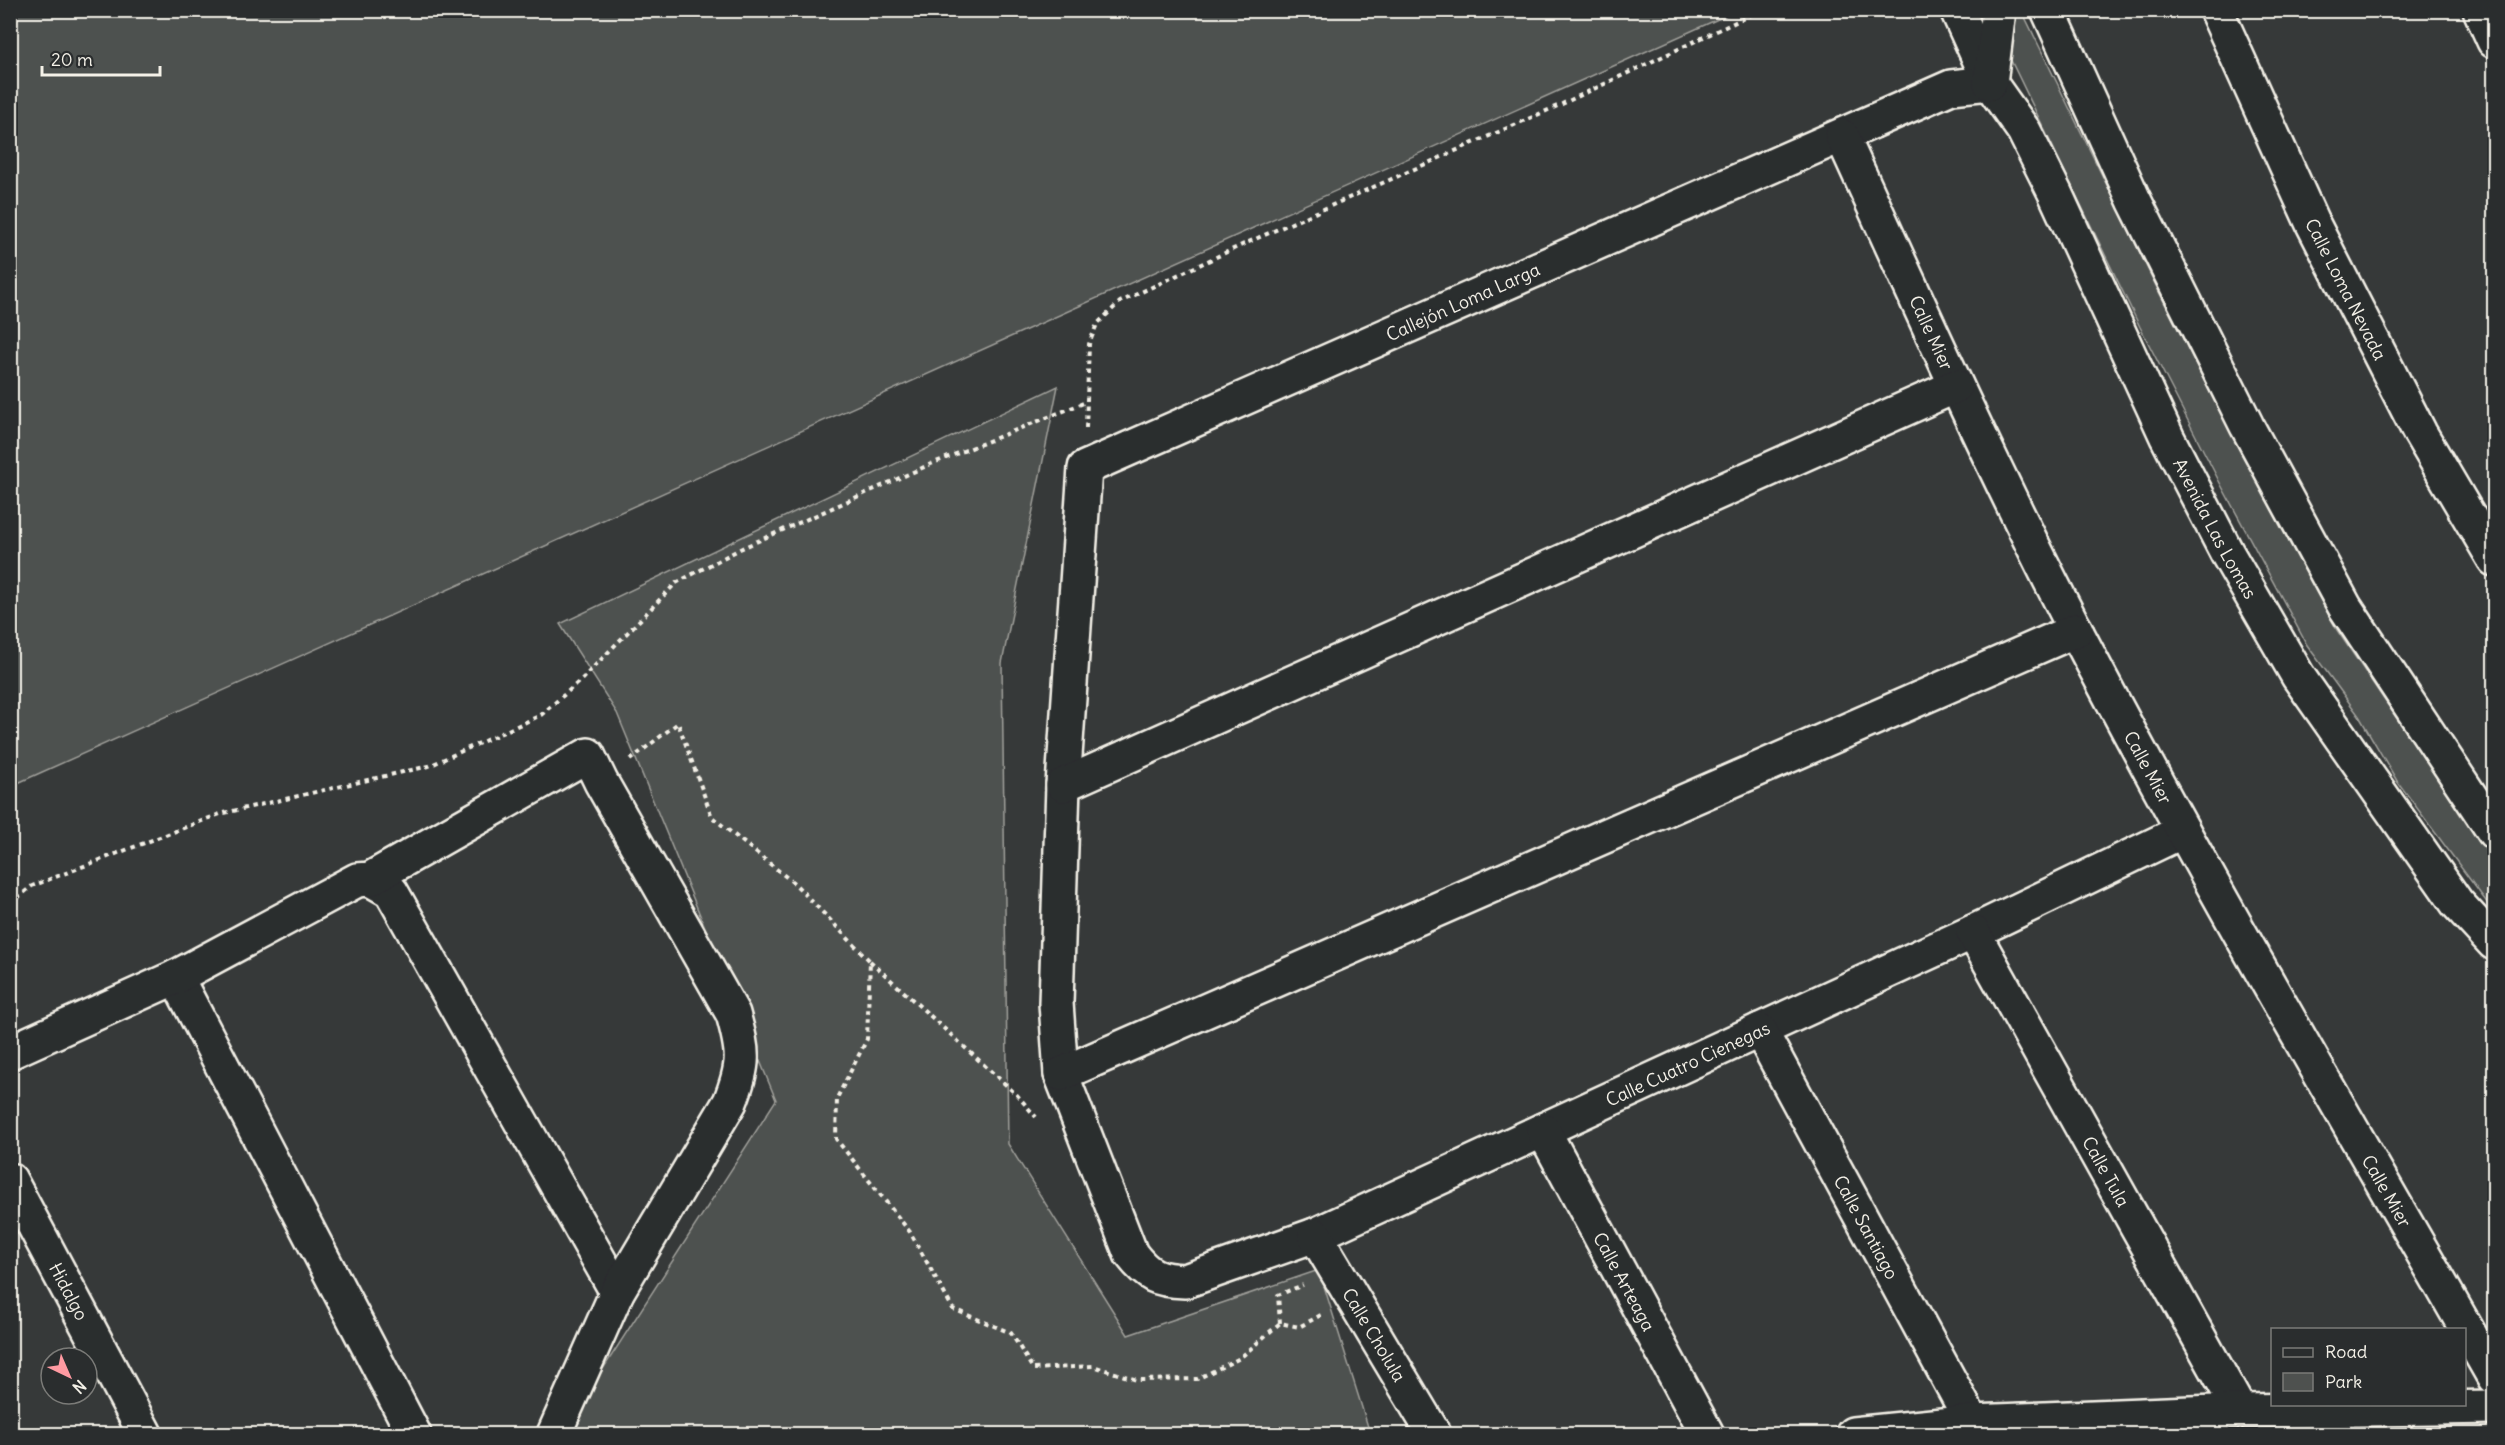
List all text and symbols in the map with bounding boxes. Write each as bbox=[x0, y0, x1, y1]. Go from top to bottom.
scale bar bbox=[42, 39, 160, 77]
text: 20 m bbox=[51, 48, 93, 71]
street label: Calle Loma Nevada bbox=[2301, 214, 2392, 364]
street label: Callejón Loma Larga bbox=[1382, 258, 1544, 346]
street label: Calle Mier bbox=[1905, 292, 1959, 374]
street label: Avenida Las Lomas bbox=[2168, 454, 2262, 603]
street label: Calle Mier bbox=[2119, 727, 2178, 808]
street label: Calle Cuatro Cienegas bbox=[1602, 1016, 1773, 1111]
street label: Calle Tula bbox=[2078, 1132, 2135, 1211]
street label: Calle Mier bbox=[2357, 1150, 2417, 1232]
street label: Calle Santiago bbox=[1829, 1171, 1904, 1283]
street label: Calle Arteaga bbox=[1589, 1228, 1661, 1335]
street label: Hidalgo bbox=[44, 1258, 94, 1324]
street label: Calle Cholula bbox=[1338, 1283, 1411, 1386]
legend bbox=[2271, 1328, 2466, 1406]
text: Road bbox=[2325, 1340, 2368, 1363]
north arrow bbox=[39, 1346, 99, 1406]
text: Park bbox=[2325, 1370, 2362, 1393]
text: N bbox=[68, 1376, 90, 1398]

